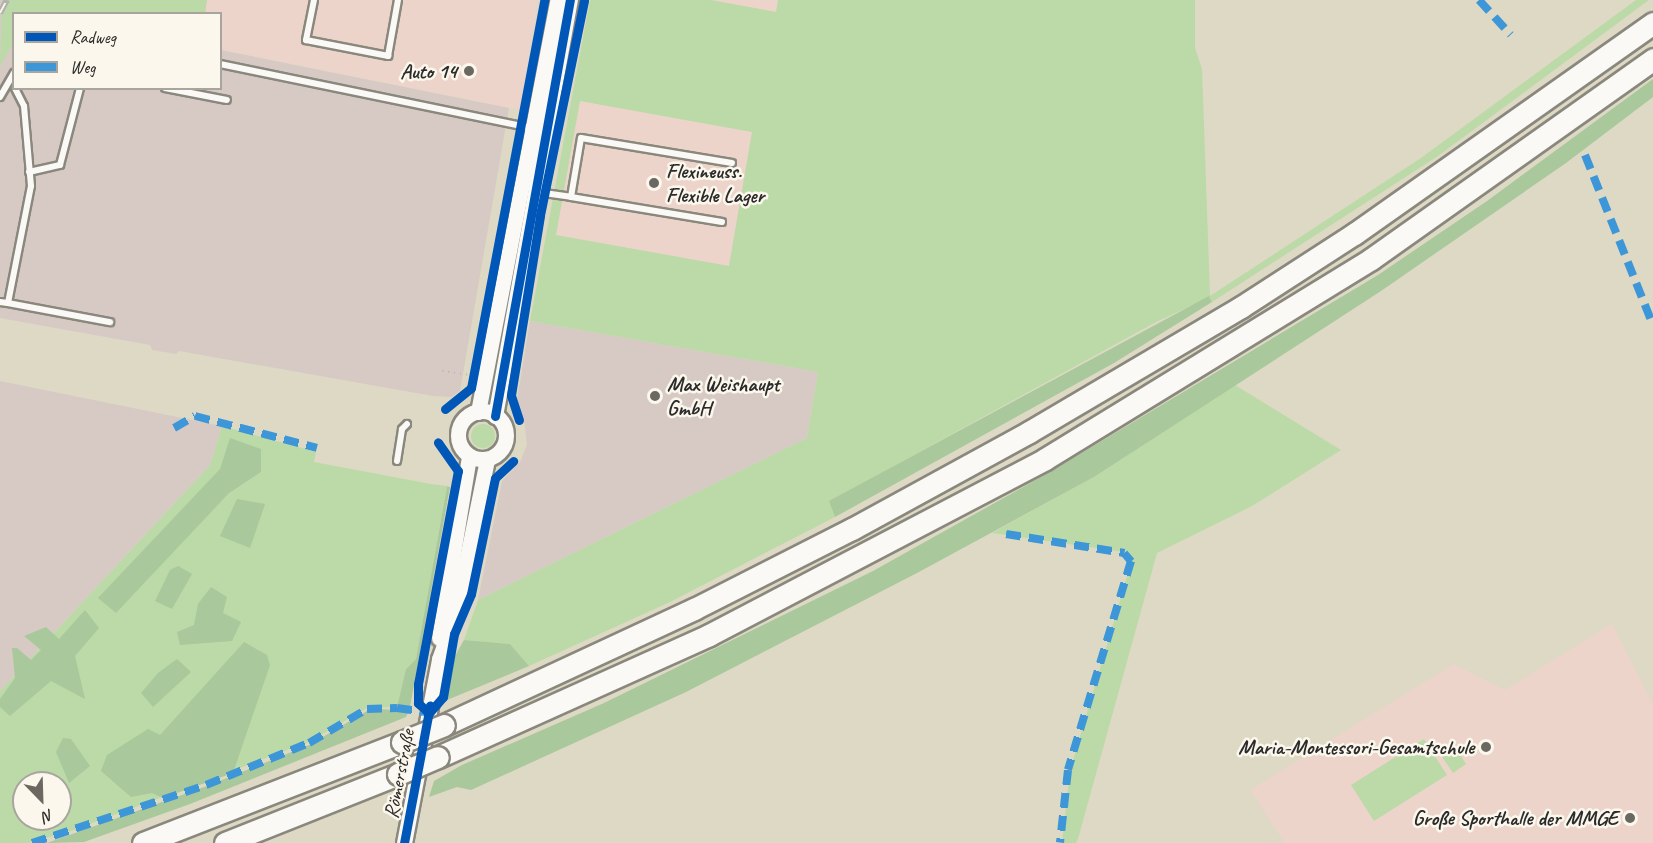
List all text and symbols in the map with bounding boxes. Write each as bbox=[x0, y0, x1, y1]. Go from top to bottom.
legend bbox=[12, 12, 222, 90]
text: Radweg bbox=[70, 26, 116, 48]
text: Weg bbox=[70, 56, 95, 78]
place label: Auto 14 bbox=[400, 58, 457, 84]
marker: Auto 14 bbox=[462, 64, 476, 78]
place label: Flexineuss. Flexible Lager bbox=[666, 158, 764, 208]
marker: Flexineuss. Flexible Lager bbox=[647, 176, 661, 190]
place label: Max Weishaupt GmbH bbox=[667, 371, 779, 421]
marker: Max Weishaupt GmbH bbox=[648, 389, 662, 403]
street label: Römerstraße bbox=[378, 727, 420, 821]
place label: Maria-Montessori-Gesamtschule bbox=[1238, 734, 1474, 760]
marker: Maria-Montessori-Gesamtschule bbox=[1479, 740, 1493, 754]
north arrow bbox=[12, 771, 72, 831]
text: N bbox=[40, 805, 57, 827]
place label: Große Sporthalle der MMGE bbox=[1413, 805, 1618, 831]
marker: Große Sporthalle der MMGE bbox=[1623, 811, 1637, 825]

